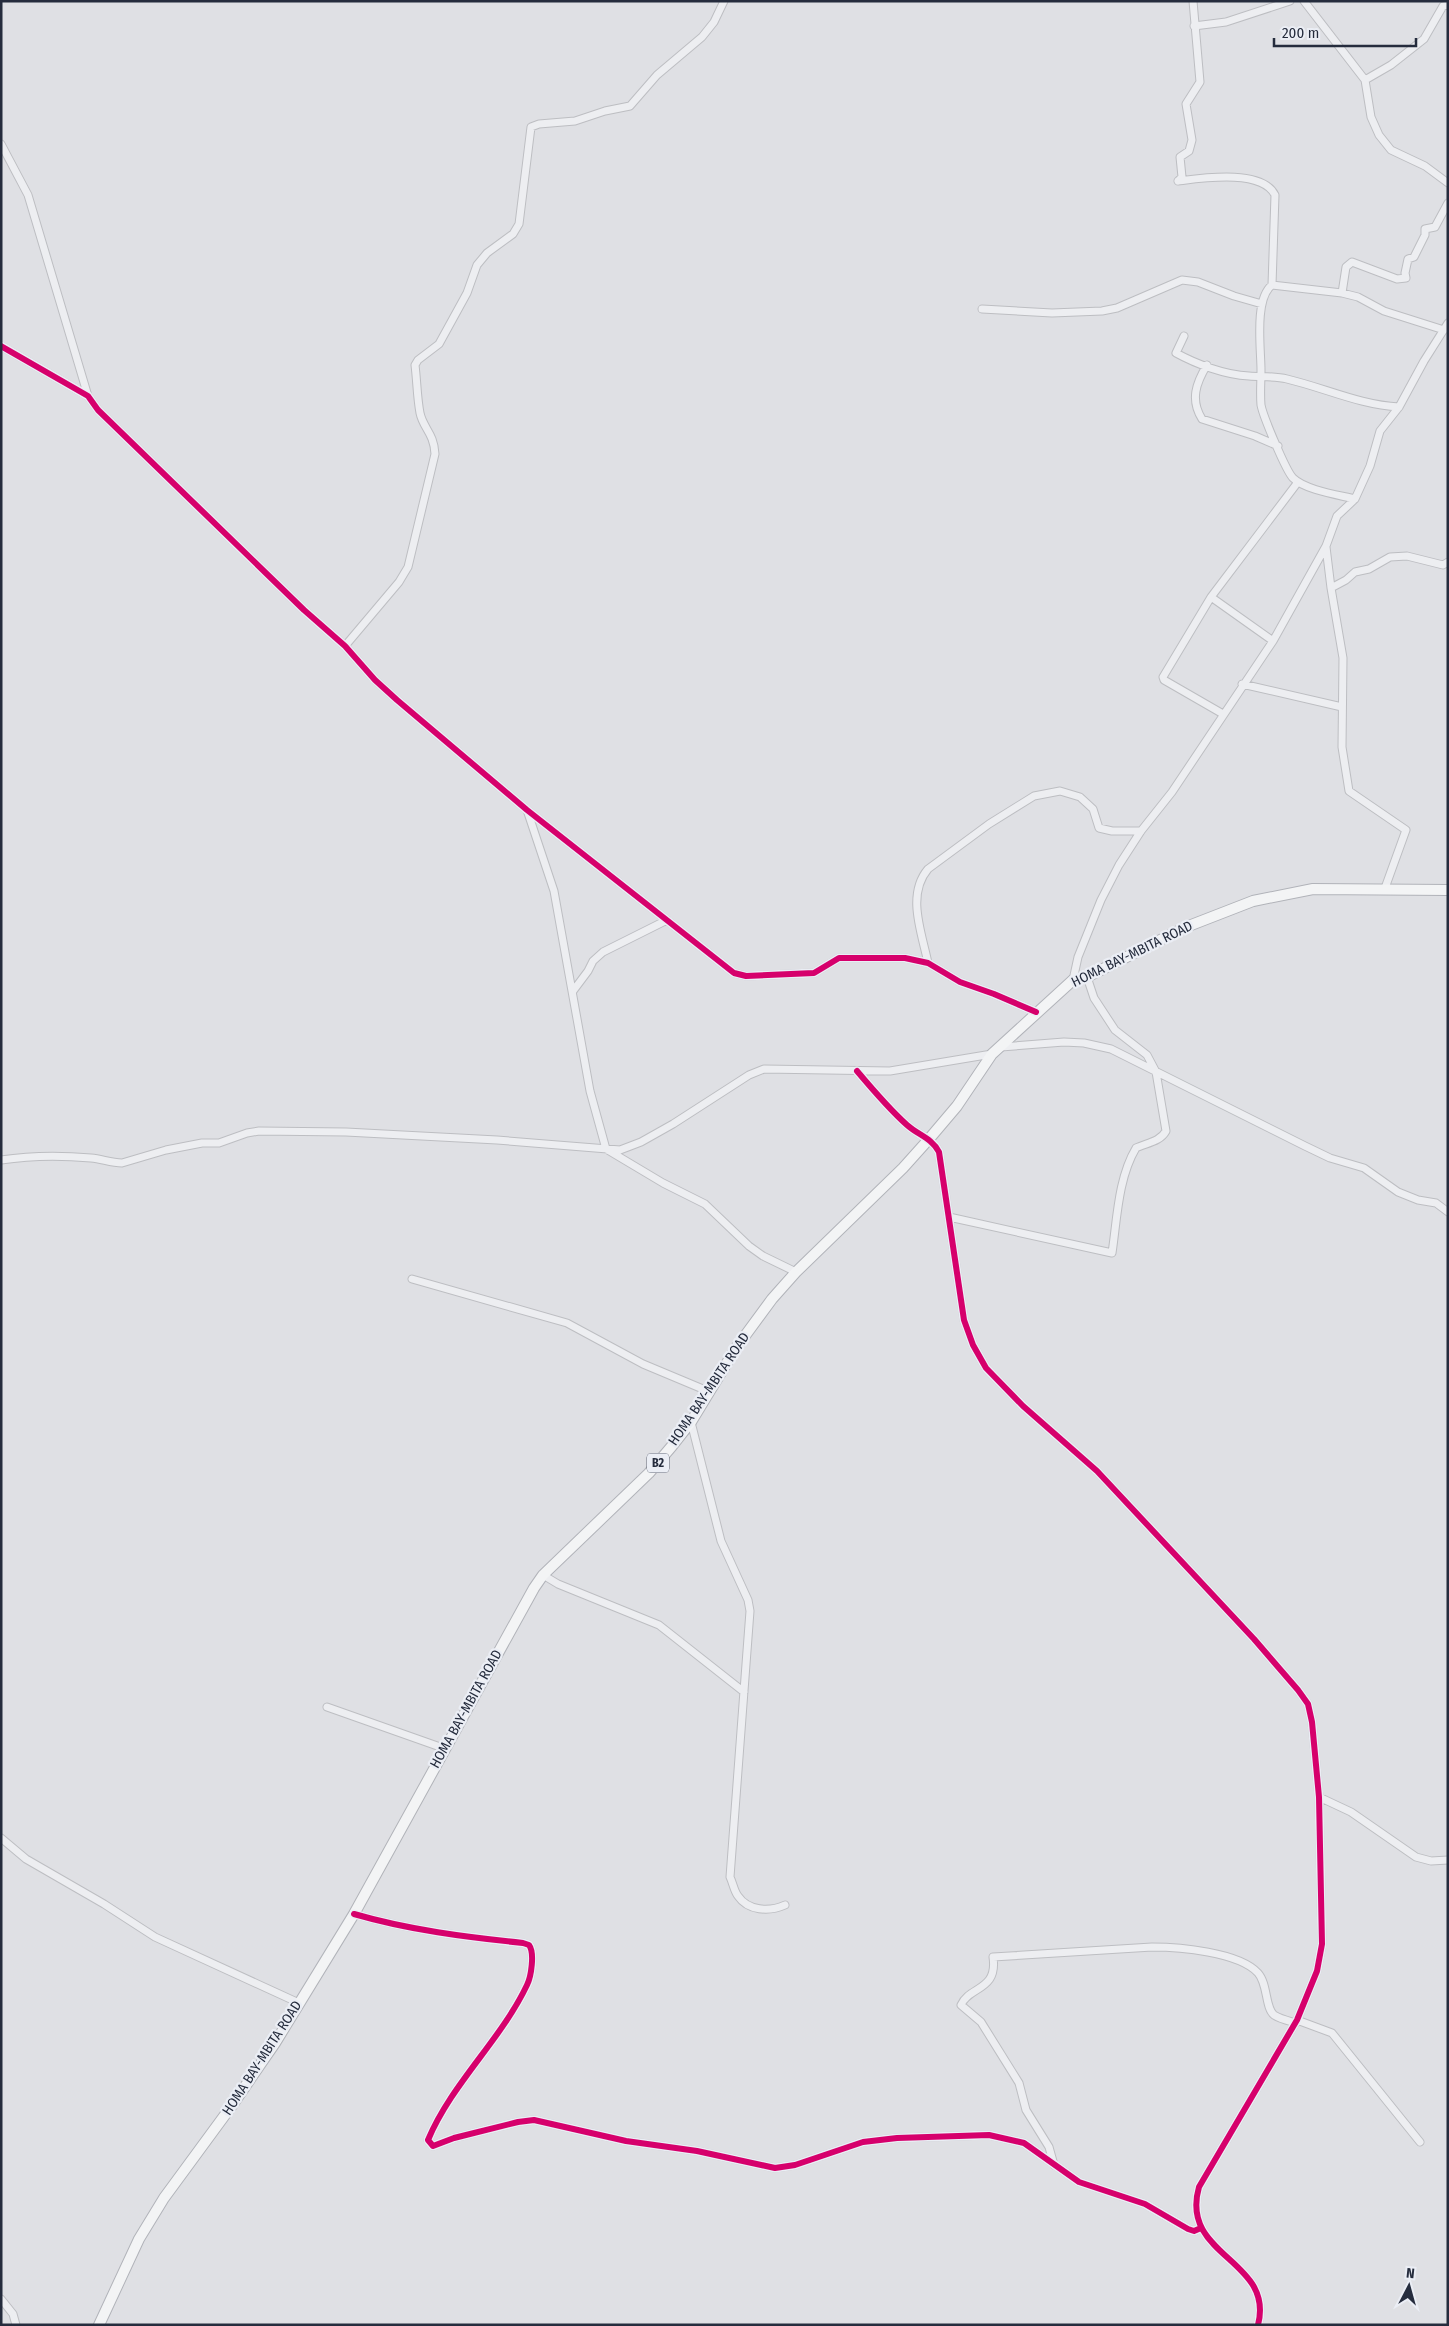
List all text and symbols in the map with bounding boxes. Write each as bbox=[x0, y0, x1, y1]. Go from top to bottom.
scale bar bbox=[1274, 15, 1416, 47]
text: 200 m bbox=[1282, 24, 1319, 42]
street label: HOMA BAY-MBITA ROAD bbox=[1069, 917, 1195, 991]
street label: HOMA BAY-MBITA ROAD bbox=[665, 1329, 753, 1449]
road number: B2 bbox=[647, 1454, 669, 1472]
street label: HOMA BAY-MBITA ROAD bbox=[426, 1647, 506, 1771]
street label: HOMA BAY-MBITA ROAD bbox=[219, 1998, 305, 2118]
north arrow bbox=[1384, 2261, 1434, 2311]
text: N bbox=[1405, 2265, 1415, 2282]

